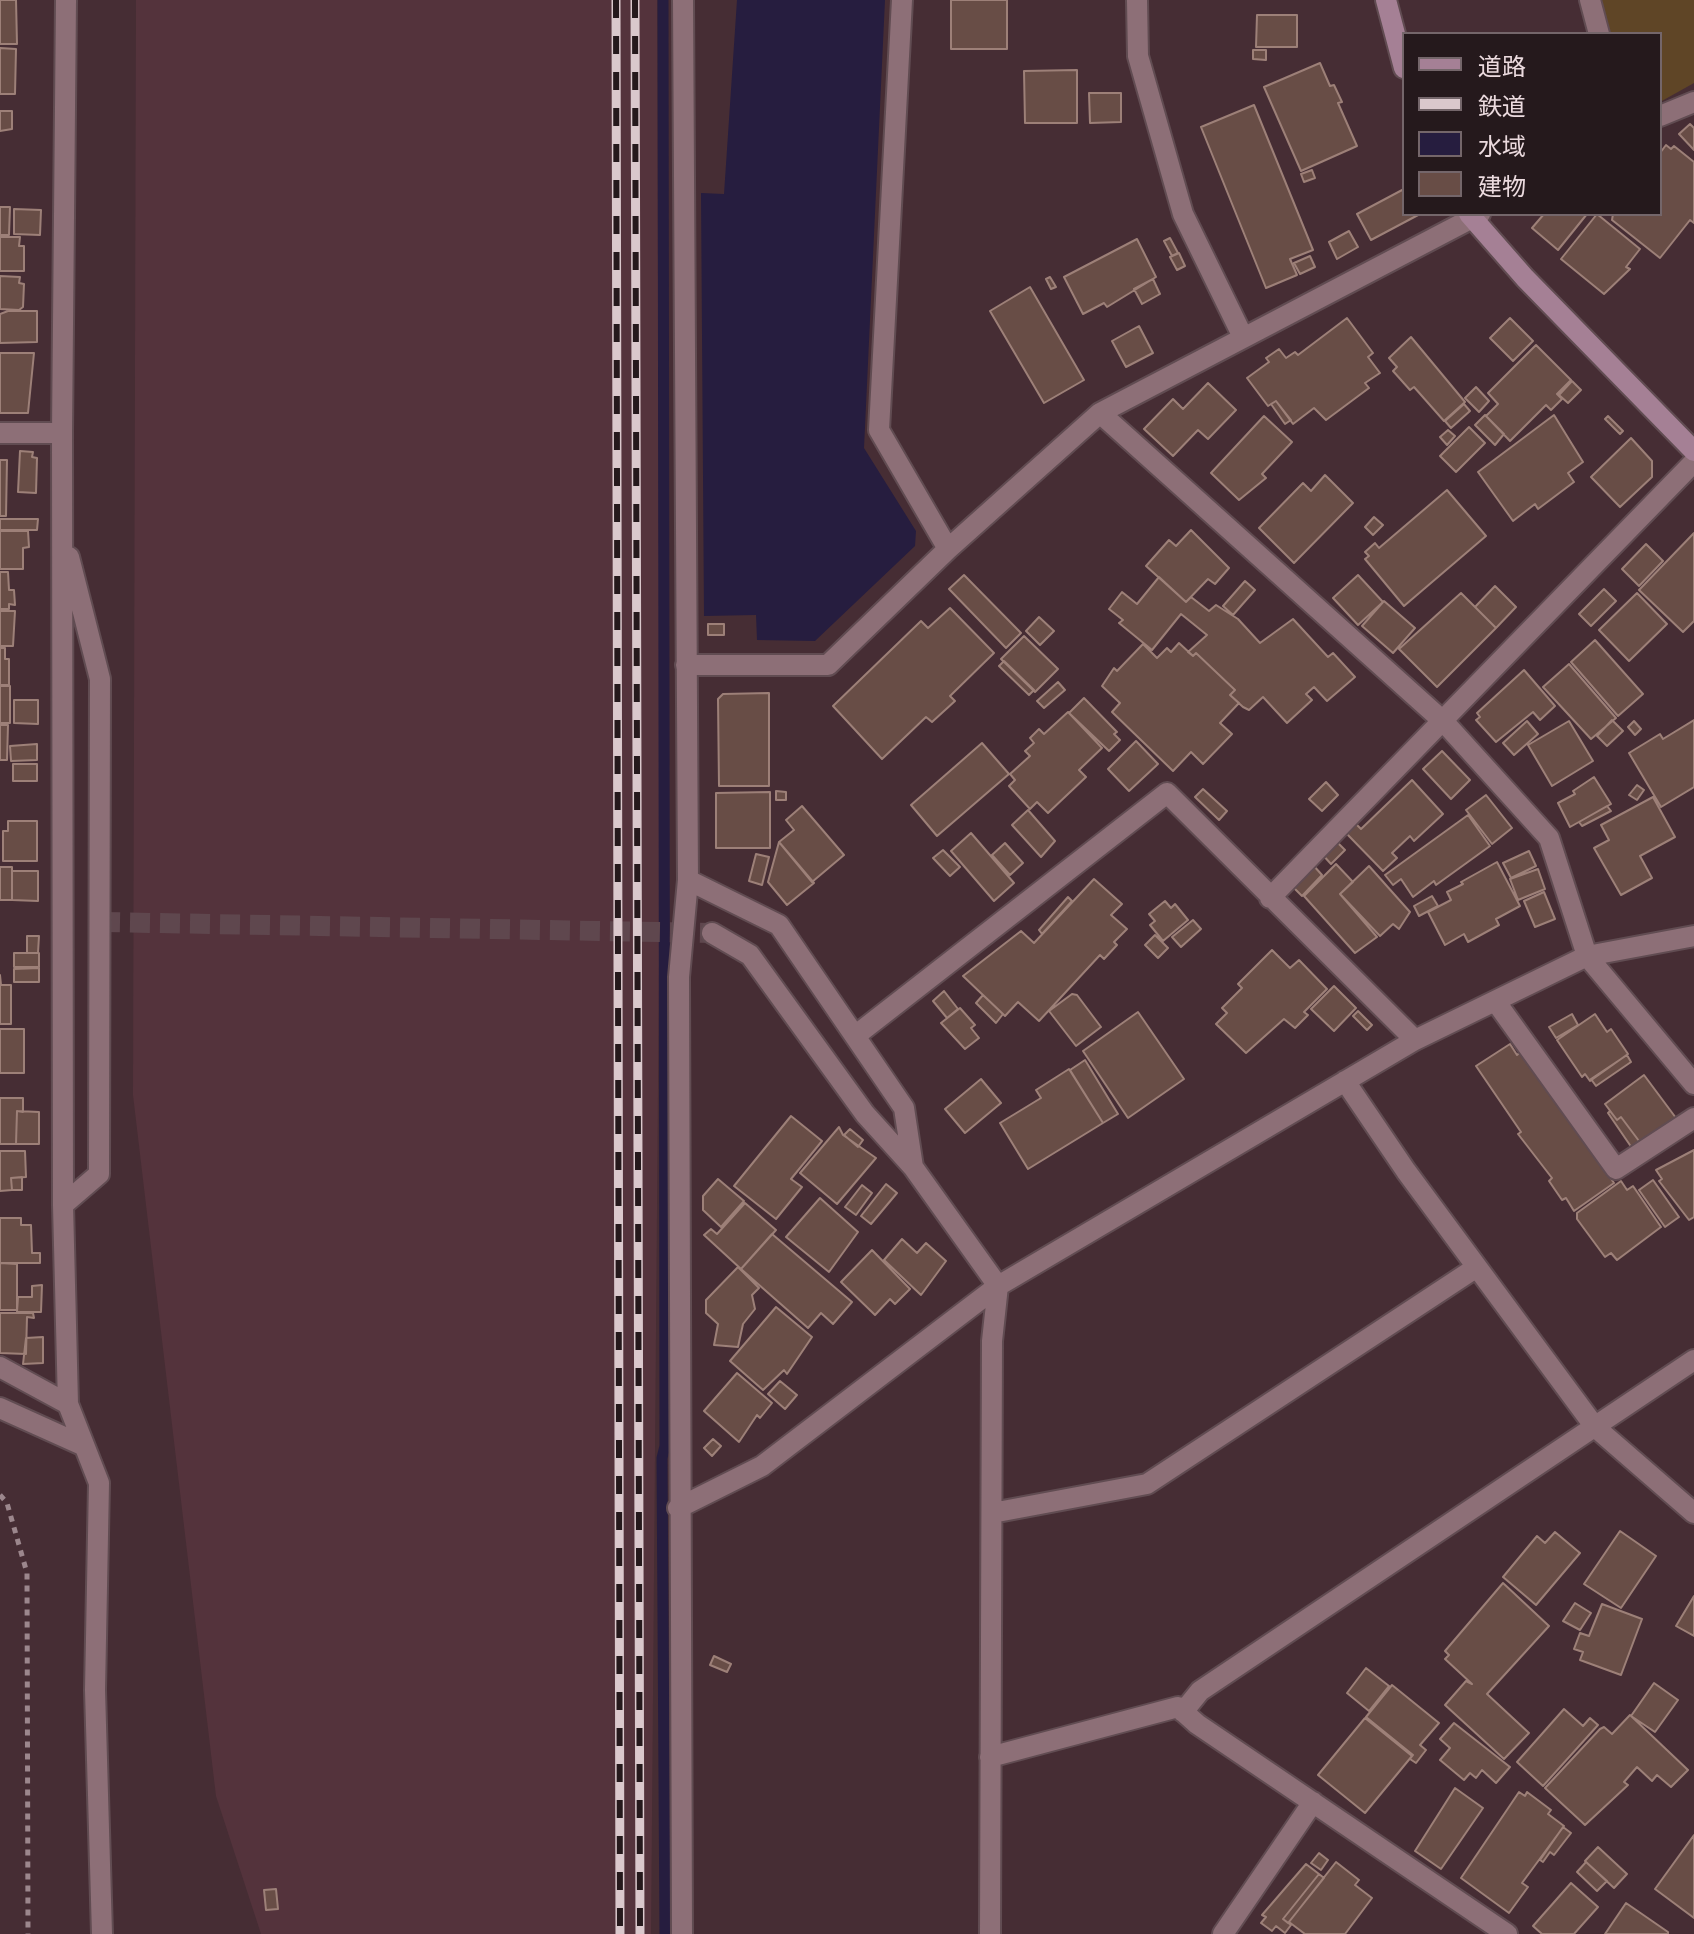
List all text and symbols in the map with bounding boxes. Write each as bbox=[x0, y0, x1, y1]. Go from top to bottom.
legend bbox=[1402, 32, 1662, 216]
text: 道路 bbox=[1478, 51, 1526, 82]
text: 鉄道 bbox=[1478, 91, 1526, 122]
text: 水域 bbox=[1478, 131, 1526, 162]
text: 建物 bbox=[1478, 171, 1526, 202]

